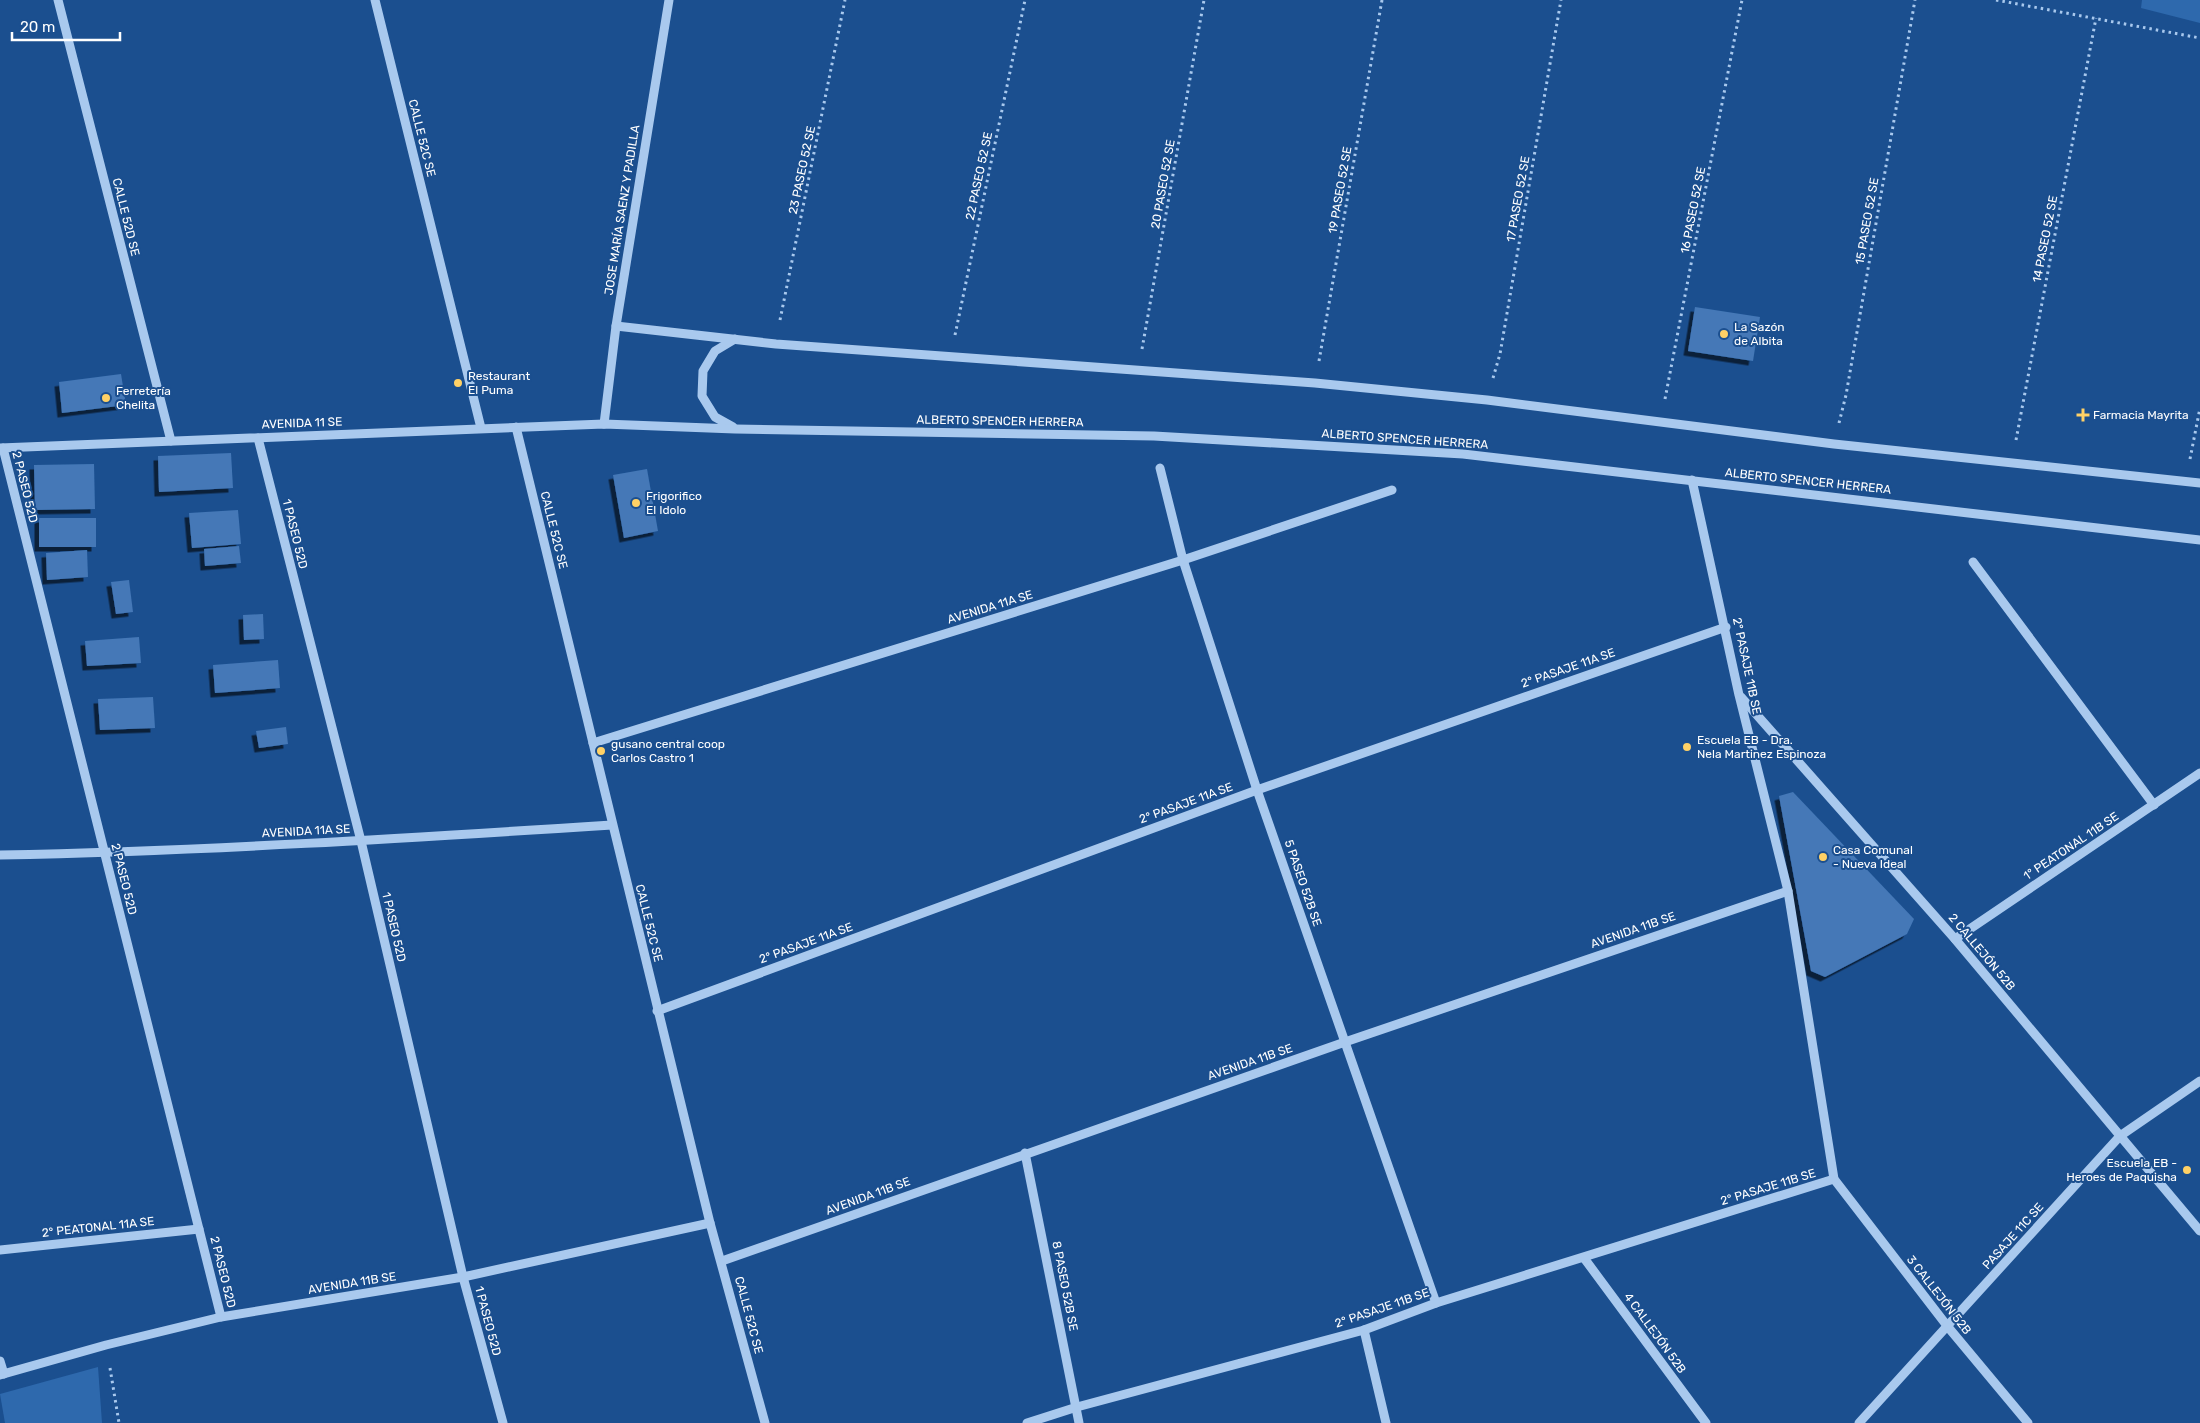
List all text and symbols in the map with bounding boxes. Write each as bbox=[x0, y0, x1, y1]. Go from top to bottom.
scale bar bbox=[12, 10, 120, 42]
text: 20 m bbox=[20, 18, 55, 36]
street label: CALLE 52C SE bbox=[406, 98, 438, 178]
street label: JOSE MARÍA SAENZ Y PADILLA bbox=[602, 124, 642, 296]
street label: 23 PASEO 52 SE bbox=[786, 125, 818, 215]
street label: 22 PASEO 52 SE bbox=[963, 131, 995, 221]
street label: 20 PASEO 52 SE bbox=[1148, 138, 1178, 230]
street label: 19 PASEO 52 SE bbox=[1325, 145, 1355, 235]
street label: 17 PASEO 52 SE bbox=[1504, 155, 1532, 243]
street label: 16 PASEO 52 SE bbox=[1678, 165, 1708, 255]
street label: 15 PASEO 52 SE bbox=[1852, 176, 1882, 266]
street label: CALLE 52D SE bbox=[110, 177, 142, 257]
street label: 14 PASEO 52 SE bbox=[2030, 194, 2060, 284]
place label: La Sazón de Albita bbox=[1734, 320, 1785, 348]
marker: La Sazón de Albita bbox=[1718, 328, 1730, 340]
place label: Restaurant El Puma bbox=[468, 369, 530, 397]
marker: Restaurant El Puma bbox=[452, 377, 464, 389]
place label: Ferretería Chelita bbox=[116, 384, 171, 412]
marker: Ferretería Chelita bbox=[100, 392, 112, 404]
place label: Farmacia Mayrita bbox=[2093, 408, 2189, 422]
marker: Farmacia Mayrita bbox=[2077, 409, 2089, 421]
street label: ALBERTO SPENCER HERRERA bbox=[916, 413, 1084, 429]
street label: AVENIDA 11 SE bbox=[261, 415, 343, 431]
street label: ALBERTO SPENCER HERRERA bbox=[1321, 426, 1489, 452]
street label: 2 PASEO 52D bbox=[9, 450, 41, 524]
street label: ALBERTO SPENCER HERRERA bbox=[1724, 465, 1892, 497]
place label: Frigorifico El Idolo bbox=[646, 489, 702, 517]
street label: CALLE 52C SE bbox=[538, 490, 570, 570]
marker: Frigorifico El Idolo bbox=[630, 497, 642, 509]
street label: 1 PASEO 52D bbox=[280, 498, 310, 570]
street label: AVENIDA 11A SE bbox=[946, 587, 1034, 627]
street label: 2° PASAJE 11B SE bbox=[1730, 616, 1764, 716]
street label: 2° PASAJE 11A SE bbox=[1519, 645, 1617, 691]
place label: Escuela EB - Dra. Nela Martinez Espinoza bbox=[1697, 733, 1826, 761]
place label: gusano central coop Carlos Castro 1 bbox=[611, 737, 725, 765]
marker: Escuela EB - Dra. Nela Martinez Espinoza bbox=[1681, 741, 1693, 753]
marker: gusano central coop Carlos Castro 1 bbox=[595, 745, 607, 757]
street label: 2° PASAJE 11A SE bbox=[1137, 780, 1235, 826]
street label: 1° PEATONAL 11B SE bbox=[2021, 809, 2121, 883]
street label: AVENIDA 11A SE bbox=[261, 822, 351, 840]
street label: 5 PASEO 52B SE bbox=[1282, 838, 1324, 928]
street label: 2 PASEO 52D bbox=[108, 842, 140, 916]
place label: Casa Comunal - Nueva Ideal bbox=[1833, 843, 1913, 871]
marker: Casa Comunal - Nueva Ideal bbox=[1817, 851, 1829, 863]
street label: CALLE 52C SE bbox=[633, 883, 665, 963]
street label: 1 PASEO 52D bbox=[379, 891, 409, 963]
street label: AVENIDA 11B SE bbox=[1589, 909, 1677, 951]
street label: 2 CALLEJÓN 52B bbox=[1946, 911, 2018, 993]
street label: 2° PASAJE 11A SE bbox=[757, 920, 855, 966]
street label: AVENIDA 11B SE bbox=[1206, 1041, 1294, 1083]
place label: Escuela EB - Heroes de Paquisha bbox=[2066, 1156, 2177, 1184]
marker: Escuela EB - Heroes de Paquisha bbox=[2181, 1164, 2193, 1176]
street label: 2° PASAJE 11B SE bbox=[1719, 1166, 1817, 1208]
street label: AVENIDA 11B SE bbox=[824, 1174, 912, 1218]
street label: PASAJE 11C SE bbox=[1980, 1200, 2046, 1272]
street label: 2° PEATONAL 11A SE bbox=[41, 1214, 155, 1240]
street label: 2 PASEO 52D bbox=[207, 1235, 239, 1309]
street label: 8 PASEO 52B SE bbox=[1049, 1240, 1081, 1332]
street label: 3 CALLEJÓN 52B bbox=[1904, 1253, 1974, 1337]
street label: AVENIDA 11B SE bbox=[307, 1269, 397, 1297]
street label: CALLE 52C SE bbox=[732, 1275, 766, 1355]
street label: 1 PASEO 52D bbox=[472, 1285, 504, 1357]
street label: 2° PASAJE 11B SE bbox=[1333, 1285, 1431, 1331]
street label: 4 CALLEJÓN 52B bbox=[1621, 1290, 1689, 1376]

